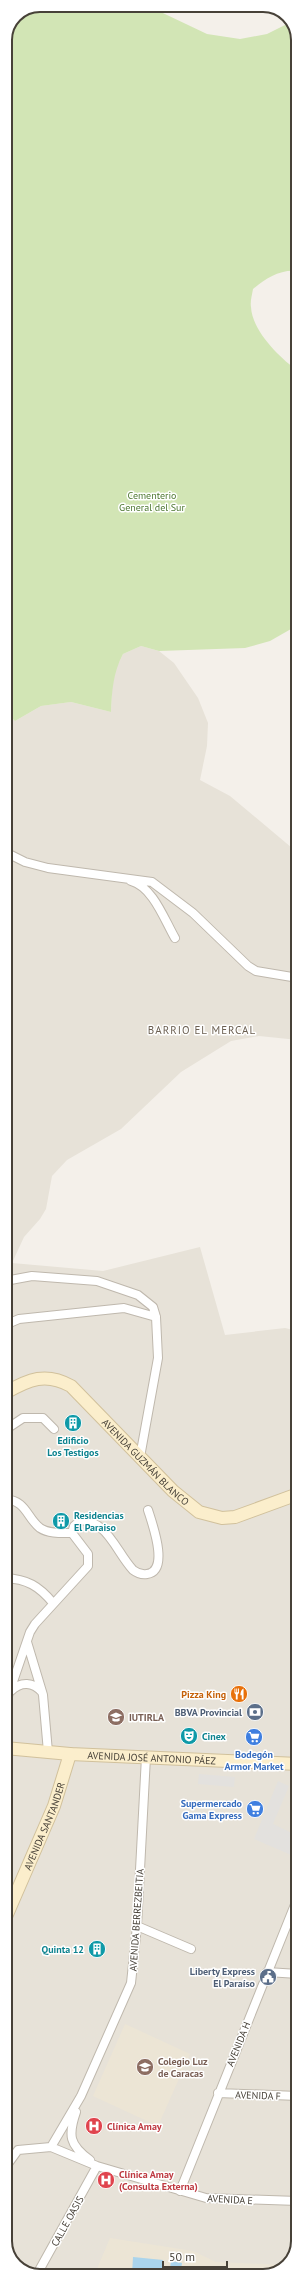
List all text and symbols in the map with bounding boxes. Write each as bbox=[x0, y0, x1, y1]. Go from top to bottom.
park label: Cementerio General del Sur bbox=[119, 489, 186, 514]
district label: BARRIO EL MERCAL bbox=[148, 1023, 256, 1037]
building icon: Edificio Los Testigos bbox=[63, 1413, 83, 1433]
street label: AVENIDA GUZMÁN BLANCO bbox=[99, 1416, 192, 1509]
place label: Edificio Los Testigos bbox=[47, 1434, 99, 1459]
place label: Residencias El Paraiso bbox=[74, 1509, 124, 1534]
building icon: Residencias El Paraiso bbox=[51, 1511, 71, 1531]
restaurant icon: Pizza King bbox=[229, 1684, 249, 1704]
place label: Pizza King bbox=[181, 1688, 226, 1701]
bank icon: BBVA Provincial bbox=[245, 1702, 265, 1722]
place label: BBVA Provincial bbox=[175, 1706, 242, 1719]
school or university icon: IUTIRLA bbox=[106, 1707, 126, 1727]
place label: IUTIRLA bbox=[129, 1711, 165, 1724]
theatre icon: Cinex bbox=[179, 1726, 199, 1746]
supermarket icon: Bodegón Armor Market bbox=[244, 1727, 264, 1747]
place label: Cinex bbox=[202, 1730, 227, 1743]
place label: Bodegón Armor Market bbox=[225, 1748, 284, 1773]
street label: AVENIDA JOSÉ ANTONIO PÁEZ bbox=[87, 1749, 217, 1767]
street label: AVENIDA SANTANDER bbox=[21, 1781, 68, 1872]
place label: Supermercado Gama Express bbox=[181, 1797, 243, 1822]
supermarket icon: Supermercado Gama Express bbox=[245, 1799, 265, 1819]
street label: AVENIDA BERREZBEITIA bbox=[126, 1868, 147, 1972]
building icon: Quinta 12 bbox=[87, 1939, 107, 1959]
place label: Quinta 12 bbox=[41, 1943, 84, 1956]
place label: Liberty Express El Paraíso bbox=[190, 1965, 256, 1990]
public building icon: Liberty Express El Paraíso bbox=[258, 1967, 278, 1987]
street label: AVENIDA H bbox=[224, 2020, 253, 2069]
place label: Colegio Luz de Caracas bbox=[158, 2055, 208, 2080]
school or university icon: Colegio Luz de Caracas bbox=[135, 2057, 155, 2077]
street label: AVENIDA F bbox=[235, 2088, 281, 2103]
hospital icon: Clínica Amay bbox=[84, 2116, 104, 2136]
place label: Clínica Amay bbox=[107, 2120, 162, 2133]
place label: Clínica Amay (Consulta Externa) bbox=[119, 2168, 198, 2193]
hospital icon: Clínica Amay (Consulta Externa) bbox=[96, 2170, 116, 2190]
street label: AVENIDA E bbox=[207, 2192, 253, 2207]
street label: CALLE OASIS bbox=[48, 2194, 87, 2249]
scale bar bbox=[163, 2243, 227, 2269]
text: 50 m bbox=[169, 2249, 195, 2264]

